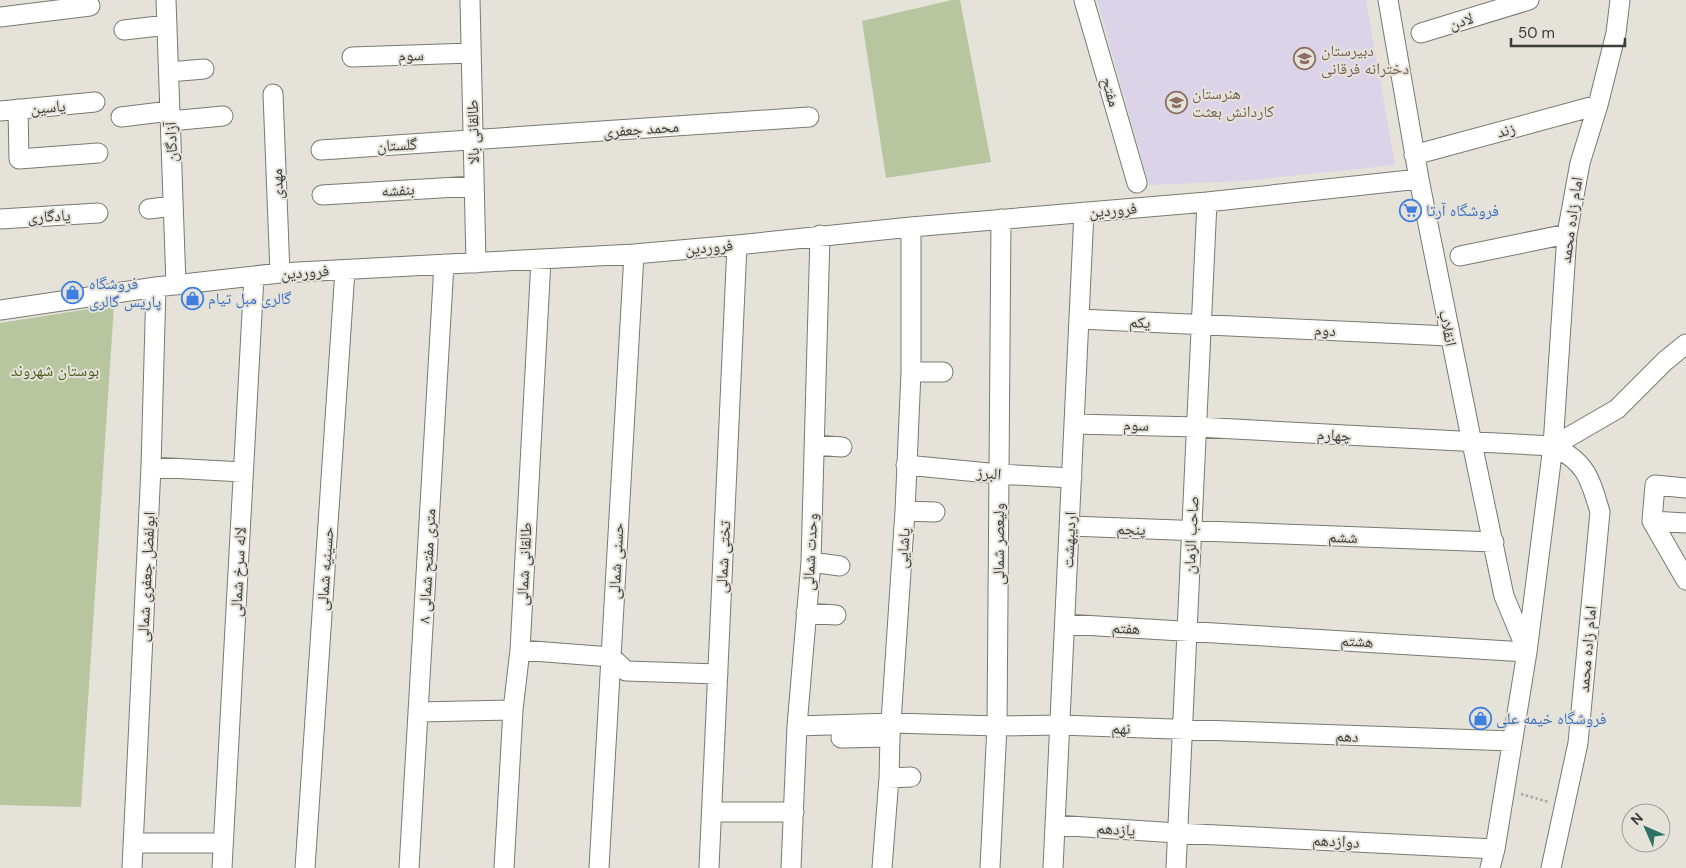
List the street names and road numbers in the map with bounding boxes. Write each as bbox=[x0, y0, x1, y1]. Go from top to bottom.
street label: لادن bbox=[1446, 7, 1476, 35]
street label: سوم bbox=[398, 44, 424, 66]
street label: مفتح bbox=[1097, 75, 1125, 109]
street label: یاسین bbox=[30, 95, 66, 119]
street label: طالقانی بالا bbox=[462, 100, 484, 164]
street label: محمد جعفری bbox=[602, 116, 680, 142]
street label: زند bbox=[1495, 118, 1517, 142]
street label: آزادگان bbox=[160, 120, 182, 163]
street label: گلستان bbox=[376, 133, 418, 157]
street label: مهدی bbox=[266, 168, 288, 200]
street label: امام زاده محمد bbox=[1555, 176, 1587, 264]
street label: بنفشه bbox=[381, 179, 415, 201]
street label: فروردین bbox=[1088, 197, 1138, 223]
street label: یادگاری bbox=[27, 204, 71, 228]
street label: فروردین bbox=[684, 234, 734, 260]
street label: فروردین bbox=[280, 260, 330, 284]
street label: انقلاب bbox=[1434, 308, 1462, 348]
street label: یکم bbox=[1129, 311, 1151, 333]
street label: دوم bbox=[1313, 319, 1337, 341]
street label: سوم bbox=[1123, 414, 1149, 436]
street label: چهارم bbox=[1316, 424, 1352, 446]
street label: البرز bbox=[975, 461, 1002, 485]
street label: صاحب الزمان bbox=[1178, 495, 1204, 575]
street label: ولیعصر شمالی bbox=[988, 503, 1009, 585]
street label: ۸ متری مفتح شمالی bbox=[414, 508, 440, 624]
street label: ابولفضل جعفری شمالی bbox=[132, 511, 160, 643]
street label: اردیبهشت bbox=[1057, 511, 1081, 569]
street label: وحدت شمالی bbox=[797, 513, 823, 591]
street label: پنجم bbox=[1116, 518, 1146, 540]
street label: تختی شمالی bbox=[711, 520, 735, 594]
street label: طالقانی شمالی bbox=[511, 522, 537, 606]
street label: حسنی شمالی bbox=[604, 522, 628, 600]
street label: لاله سرخ شمالی bbox=[225, 526, 251, 618]
street label: حسینیه شمالی bbox=[312, 526, 338, 612]
street label: ششم bbox=[1328, 526, 1358, 548]
street label: پاشایی bbox=[891, 527, 915, 569]
street label: امام زاده محمد bbox=[1573, 605, 1601, 693]
street label: هفتم bbox=[1111, 617, 1141, 639]
street label: هشتم bbox=[1340, 630, 1374, 652]
street label: نهم bbox=[1111, 717, 1131, 739]
street label: دهم bbox=[1335, 725, 1359, 747]
street label: یازدهم bbox=[1096, 817, 1136, 841]
street label: دوازدهم bbox=[1312, 829, 1360, 853]

